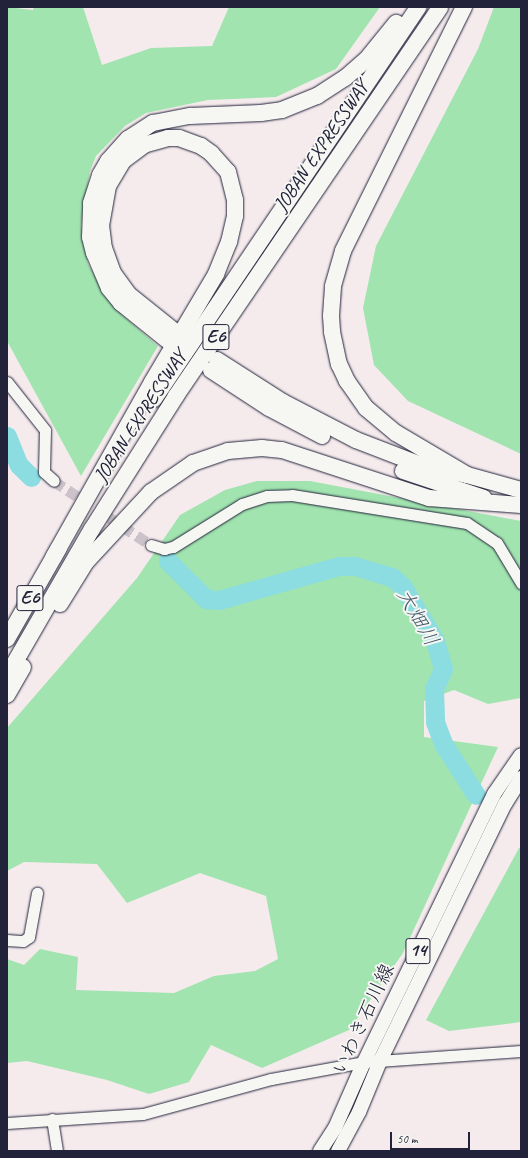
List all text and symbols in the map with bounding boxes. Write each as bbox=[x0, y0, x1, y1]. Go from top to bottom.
street label: JOBAN EXPRESSWAY bbox=[269, 77, 373, 215]
road number: E6 bbox=[202, 320, 230, 354]
street label: JOBAN EXPRESSWAY bbox=[89, 346, 191, 486]
road number: E6 bbox=[16, 581, 44, 615]
water label: 大畑川 bbox=[391, 583, 445, 651]
road number: 14 bbox=[405, 934, 431, 968]
street label: いわき石川線 bbox=[327, 960, 399, 1078]
scale bar bbox=[392, 1124, 472, 1150]
text: 50 m bbox=[397, 1131, 417, 1147]

